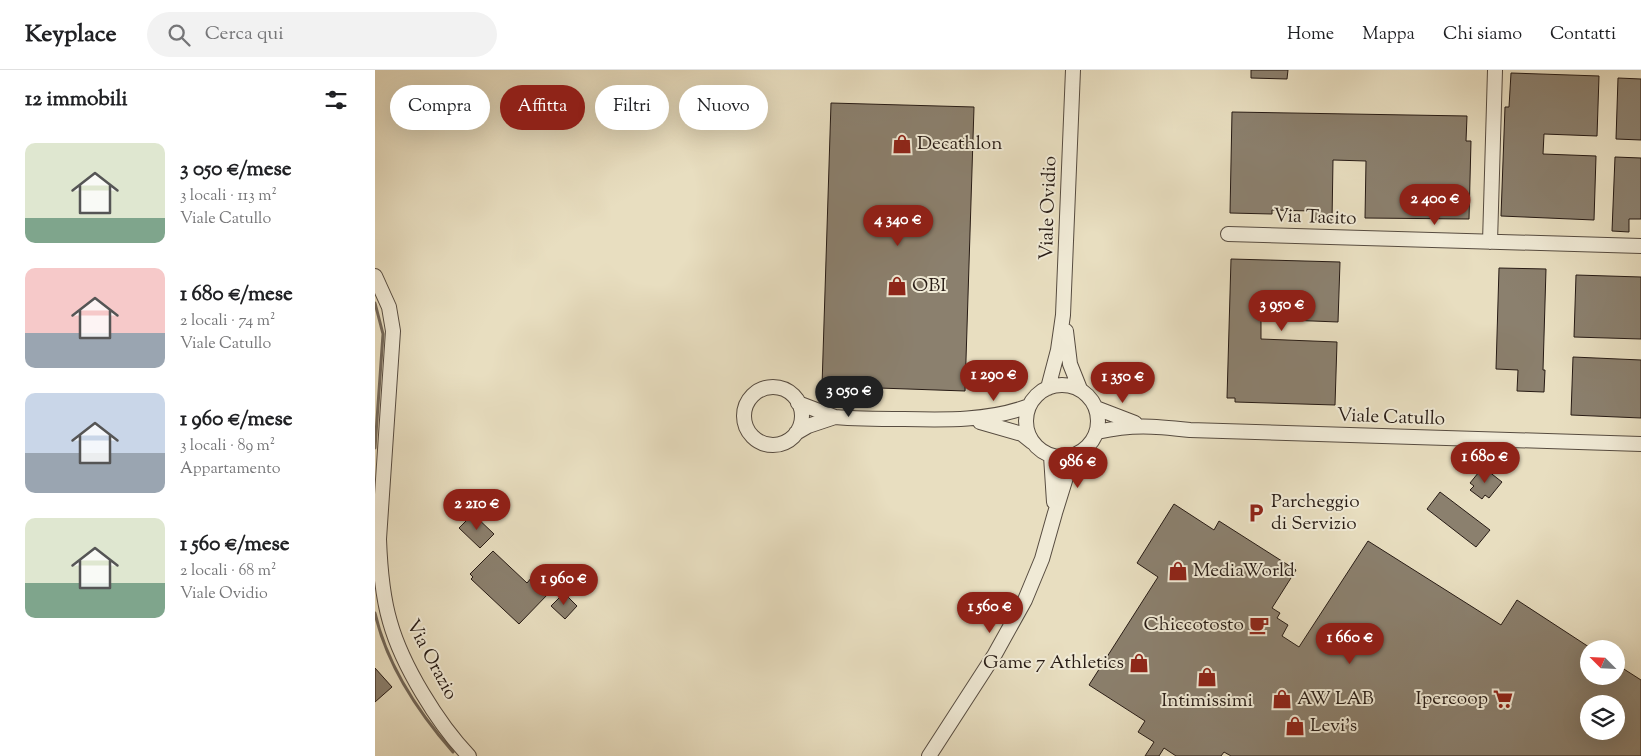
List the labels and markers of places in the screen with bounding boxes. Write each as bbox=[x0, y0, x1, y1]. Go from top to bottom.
place label: Decathlon bbox=[917, 131, 1002, 158]
shop icon: Decathlon bbox=[891, 133, 913, 155]
pin: 2 400 € bbox=[1389, 184, 1481, 226]
pin: 4 340 € bbox=[852, 204, 944, 247]
place label: OBI bbox=[912, 273, 946, 300]
shop icon: OBI bbox=[886, 275, 908, 297]
pin: 3 950 € bbox=[1236, 290, 1328, 332]
pin: 1 290 € bbox=[948, 360, 1040, 402]
pin: 1 350 € bbox=[1077, 362, 1169, 404]
pin: 3 050 € bbox=[803, 376, 895, 418]
pin: 1 680 € bbox=[1439, 442, 1531, 484]
pin: 986 € bbox=[1043, 446, 1113, 489]
pin: 2 210 € bbox=[431, 488, 523, 531]
place label: Parcheggio di Servizio bbox=[1271, 489, 1360, 538]
parking icon: Parcheggio di Servizio bbox=[1245, 502, 1267, 524]
place label: MediaWorld bbox=[1193, 558, 1295, 585]
shop icon: MediaWorld bbox=[1167, 560, 1189, 582]
pin: 1 960 € bbox=[518, 564, 610, 606]
pin: 1 560 € bbox=[944, 592, 1036, 634]
place label: Chiccotosto bbox=[1143, 612, 1244, 639]
cafe icon: Chiccotosto bbox=[1248, 614, 1270, 636]
pin: 1 660 € bbox=[1304, 622, 1396, 665]
place label: Game 7 Athletics bbox=[983, 650, 1124, 677]
shop icon: Game 7 Athletics bbox=[1128, 652, 1150, 674]
shop icon: Intimissimi bbox=[1196, 666, 1218, 688]
place label: AW LAB bbox=[1297, 686, 1374, 713]
place label: Ipercoop bbox=[1416, 686, 1488, 713]
place label: Intimissimi bbox=[1161, 688, 1253, 715]
shop icon: AW LAB bbox=[1271, 688, 1293, 710]
supermarket icon: Ipercoop bbox=[1492, 688, 1514, 710]
place label: Levi's bbox=[1310, 713, 1357, 740]
shop icon: Levi's bbox=[1284, 715, 1306, 737]

